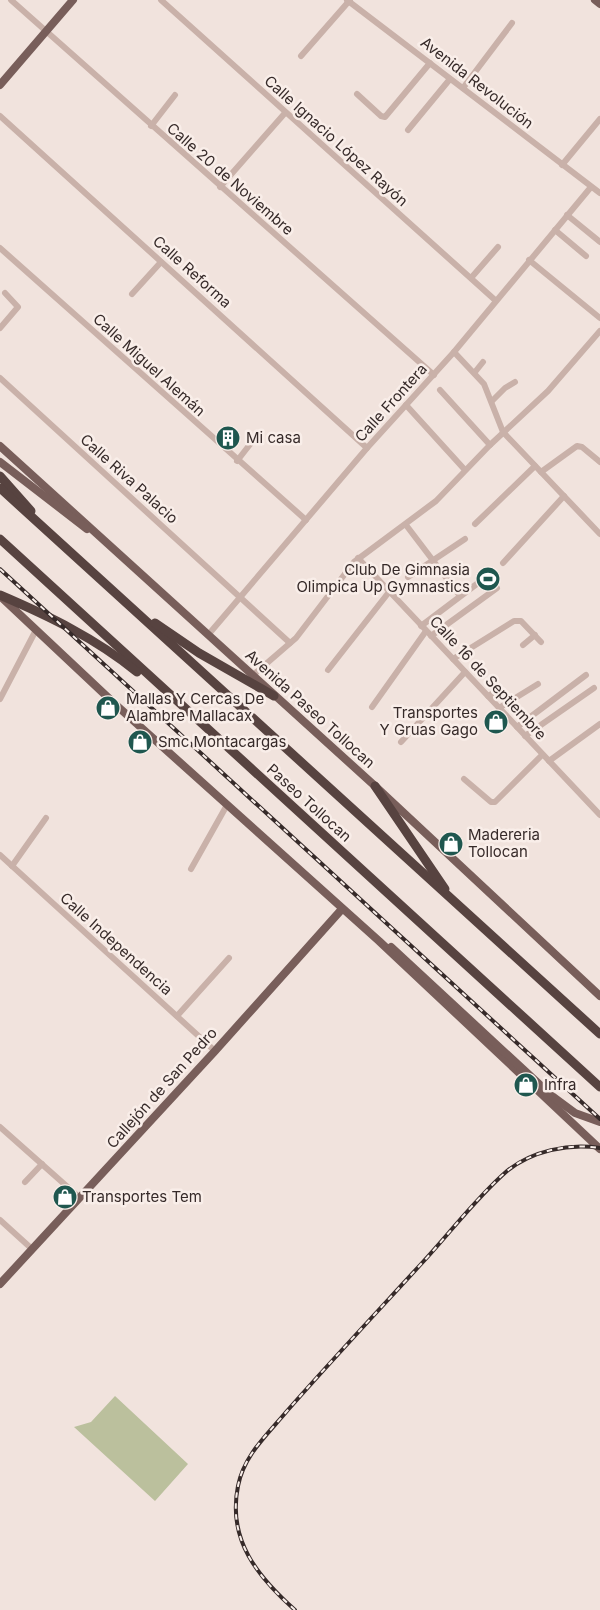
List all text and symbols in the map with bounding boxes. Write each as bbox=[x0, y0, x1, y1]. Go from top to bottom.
street label: Avenida Revolución bbox=[417, 33, 538, 133]
street label: Calle Ignacio López Rayón bbox=[260, 71, 412, 210]
street label: Calle 20 de Noviembre bbox=[163, 118, 298, 239]
street label: Calle Reforma bbox=[149, 231, 236, 312]
street label: Calle Miguel Alemán bbox=[89, 309, 209, 420]
street label: Calle Frontera bbox=[350, 360, 431, 446]
building icon: Mi casa bbox=[215, 425, 241, 451]
place label: Mi casa bbox=[246, 428, 301, 447]
street label: Calle Riva Palacio bbox=[76, 430, 182, 528]
place label: Club De Gimnasia Olimpica Up Gymnastics bbox=[296, 560, 470, 596]
sports icon: Club De Gimnasia Olimpica Up Gymnastics bbox=[475, 566, 501, 592]
street label: Calle 16 de Septiembre bbox=[426, 612, 551, 744]
street label: Avenida Paseo Tollocan bbox=[241, 645, 379, 772]
place label: Mallas Y Cercas De Alambre Mallacax bbox=[126, 689, 264, 725]
shop icon: Mallas Y Cercas De Alambre Mallacax bbox=[95, 695, 121, 721]
place label: Transportes Y Gruas Gago bbox=[380, 703, 478, 739]
shop icon: Transportes Y Gruas Gago bbox=[483, 709, 509, 735]
shop icon: Smc Montacargas bbox=[127, 729, 153, 755]
place label: Smc Montacargas bbox=[158, 732, 287, 751]
street label: Paseo Tollocan bbox=[263, 760, 356, 846]
place label: Madereria Tollocan bbox=[468, 825, 540, 861]
shop icon: Madereria Tollocan bbox=[438, 831, 464, 857]
street label: Calle Independencia bbox=[56, 888, 176, 999]
street label: Callejón de San Pedro bbox=[102, 1023, 221, 1152]
shop icon: Infra bbox=[513, 1072, 539, 1098]
place label: Infra bbox=[544, 1075, 577, 1094]
shop icon: Transportes Tem bbox=[52, 1184, 78, 1210]
place label: Transportes Tem bbox=[82, 1187, 202, 1206]

